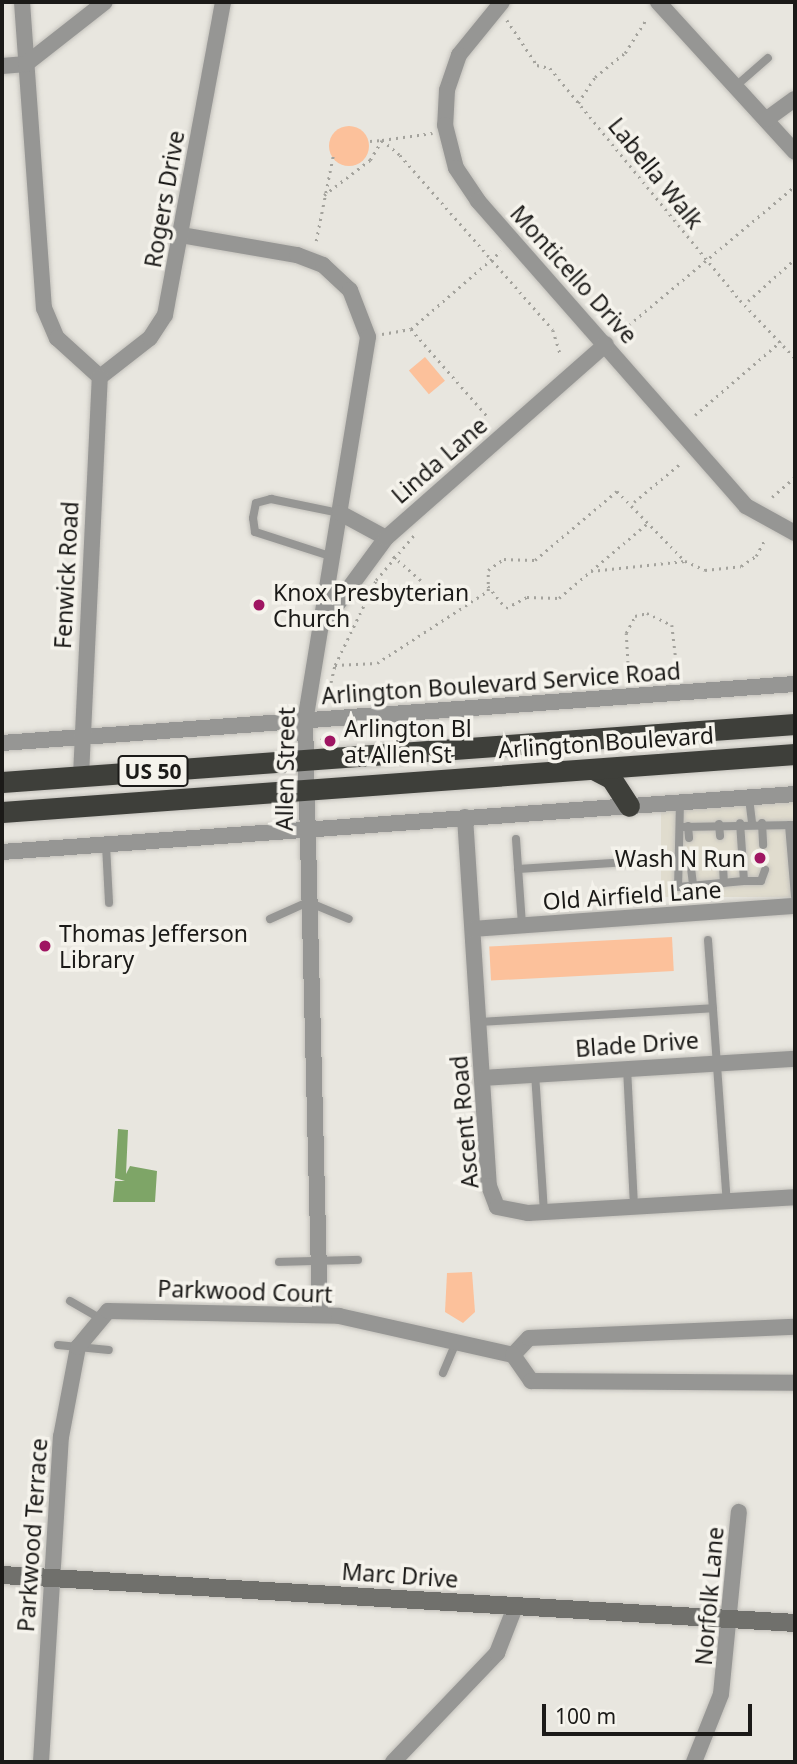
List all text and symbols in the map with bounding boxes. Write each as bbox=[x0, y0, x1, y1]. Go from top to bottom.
street label: Labella Walk bbox=[603, 112, 709, 234]
street label: Rogers Drive bbox=[138, 128, 190, 270]
street label: Monticello Drive bbox=[505, 199, 643, 349]
street label: Linda Lane bbox=[386, 411, 492, 509]
street label: Fenwick Road bbox=[48, 501, 84, 649]
place label: Knox Presbyterian Church bbox=[273, 578, 469, 632]
marker: Knox Presbyterian Church bbox=[251, 597, 267, 613]
street label: Arlington Boulevard Service Road bbox=[320, 657, 682, 709]
street label: Allen Street bbox=[270, 707, 300, 831]
place label: Arlington Bl at Allen St bbox=[344, 714, 472, 768]
street label: Arlington Boulevard bbox=[497, 721, 715, 763]
marker: Arlington Bl at Allen St bbox=[322, 733, 338, 749]
road number: US 50 bbox=[116, 754, 190, 788]
place label: Wash N Run bbox=[615, 844, 746, 872]
marker: Wash N Run bbox=[752, 850, 768, 866]
street label: Old Airfield Lane bbox=[542, 875, 722, 915]
place label: Thomas Jefferson Library bbox=[59, 919, 248, 973]
marker: Thomas Jefferson Library bbox=[37, 938, 53, 954]
street label: Blade Drive bbox=[574, 1026, 700, 1062]
street label: Ascent Road bbox=[444, 1054, 484, 1190]
street label: Parkwood Court bbox=[157, 1274, 333, 1308]
street label: Parkwood Terrace bbox=[11, 1437, 53, 1633]
street label: Norfolk Lane bbox=[689, 1526, 729, 1666]
street label: Marc Drive bbox=[341, 1557, 459, 1593]
scale bar bbox=[545, 1690, 755, 1734]
text: 100 m bbox=[555, 1702, 616, 1730]

